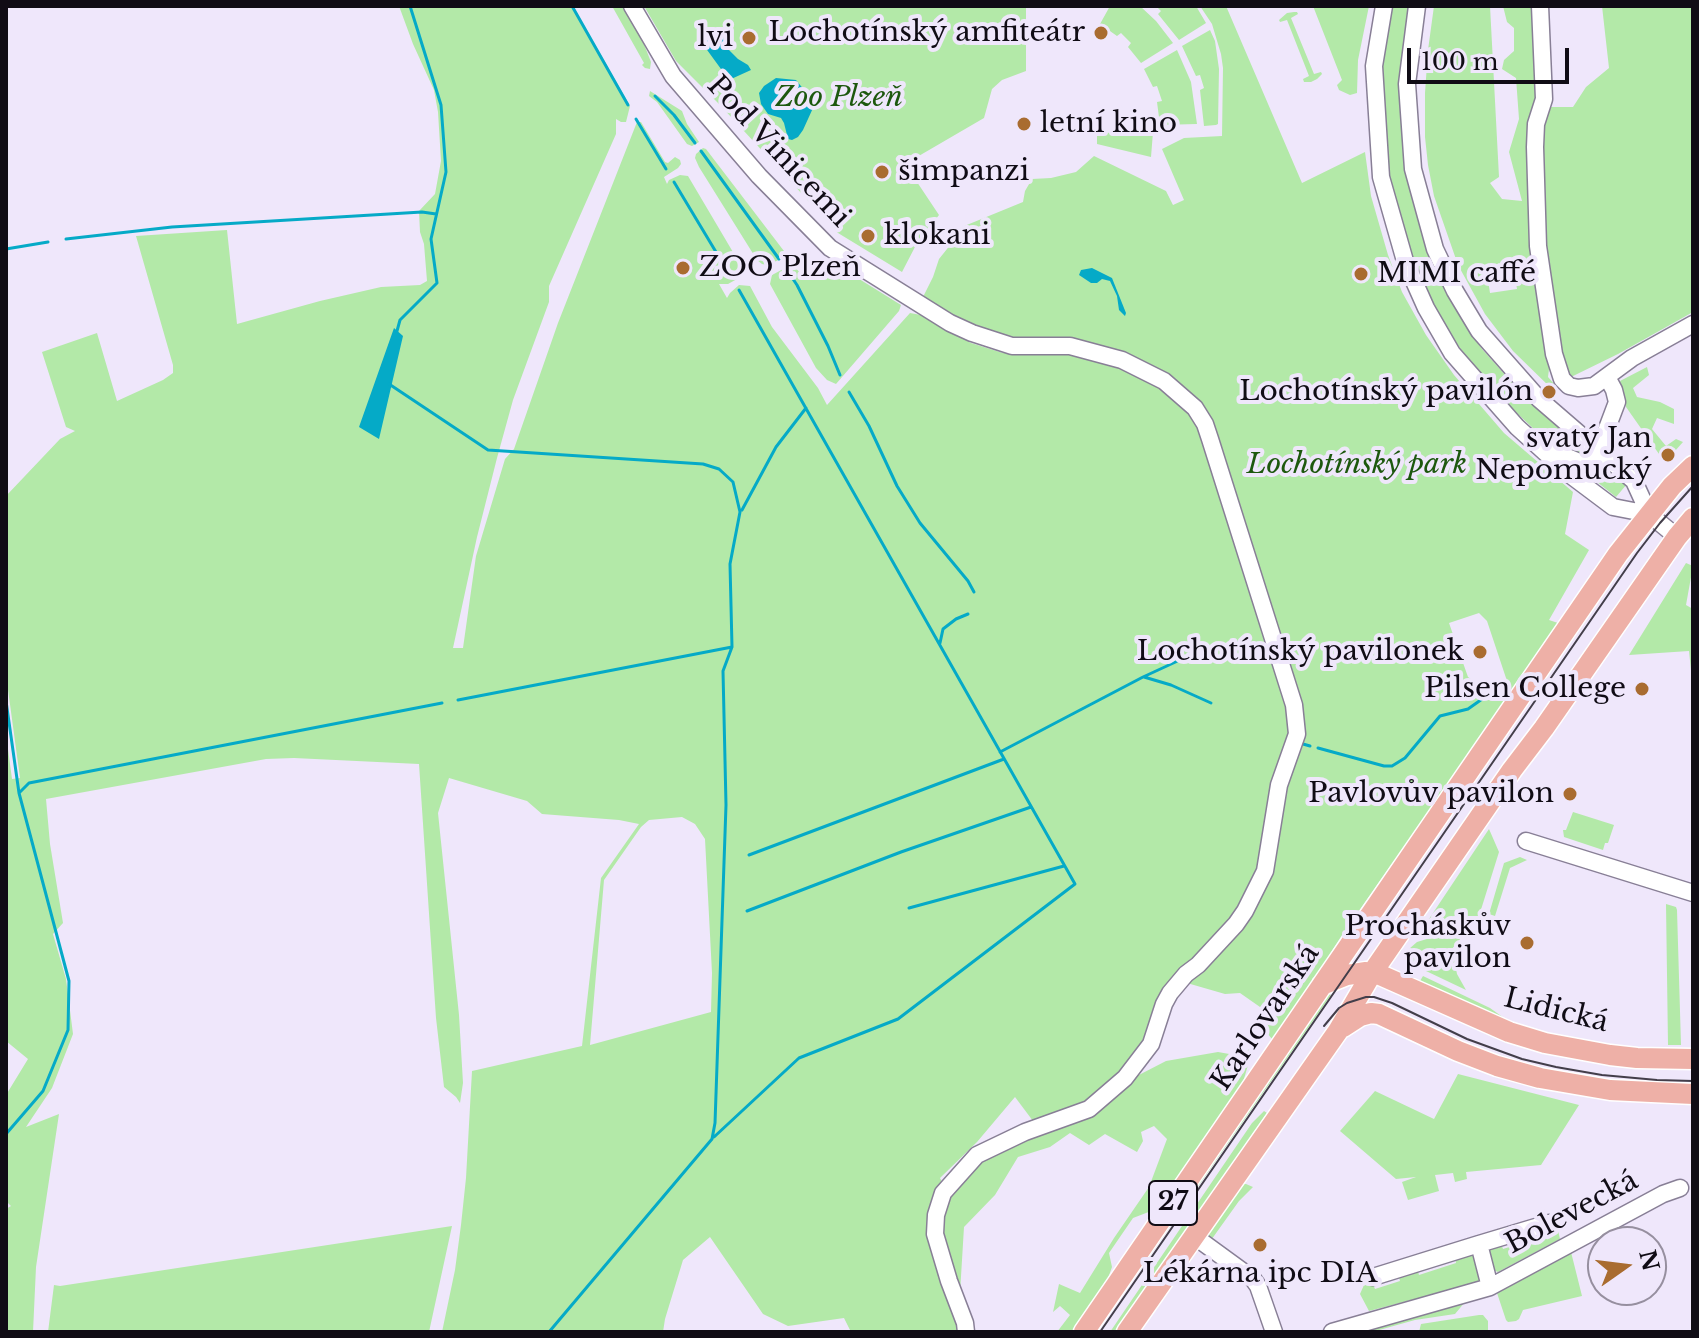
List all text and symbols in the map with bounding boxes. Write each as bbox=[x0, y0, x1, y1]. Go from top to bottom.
place label: Lochotínský amfiteátr bbox=[769, 16, 1085, 50]
place label: lvi bbox=[697, 21, 733, 55]
marker: Lochotínský amfiteátr bbox=[1092, 24, 1110, 42]
marker: lvi bbox=[740, 29, 758, 47]
scale bar bbox=[1411, 32, 1573, 82]
text: 100 m bbox=[1421, 47, 1499, 76]
street label: Pod Vinicemi bbox=[699, 69, 857, 235]
park label: Zoo Plzeň bbox=[775, 81, 903, 115]
place label: letní kino bbox=[1040, 107, 1177, 141]
marker: letní kino bbox=[1015, 115, 1033, 133]
place label: šimpanzi bbox=[898, 155, 1029, 189]
marker: šimpanzi bbox=[873, 163, 891, 181]
place label: klokani bbox=[884, 219, 990, 253]
marker: klokani bbox=[859, 227, 877, 245]
place label: ZOO Plzeň bbox=[699, 251, 861, 285]
place label: MIMI caffé bbox=[1377, 257, 1536, 291]
marker: ZOO Plzeň bbox=[674, 259, 692, 277]
marker: MIMI caffé bbox=[1352, 265, 1370, 283]
place label: Lochotínský pavilón bbox=[1239, 375, 1533, 409]
marker: Lochotínský pavilón bbox=[1540, 383, 1558, 401]
place label: svatý Jan Nepomucký bbox=[1475, 422, 1652, 488]
marker: svatý Jan Nepomucký bbox=[1659, 446, 1677, 464]
park label: Lochotínský park bbox=[1247, 448, 1467, 482]
place label: Lochotínský pavilonek bbox=[1137, 635, 1464, 669]
marker: Lochotínský pavilonek bbox=[1471, 643, 1489, 661]
place label: Pilsen College bbox=[1424, 672, 1626, 706]
marker: Pilsen College bbox=[1633, 680, 1651, 698]
place label: Pavlovův pavilon bbox=[1308, 777, 1554, 811]
marker: Pavlovův pavilon bbox=[1561, 785, 1579, 803]
place label: Procháskův pavilon bbox=[1345, 910, 1511, 976]
marker: Procháskův pavilon bbox=[1518, 934, 1536, 952]
street label: Karlovarská bbox=[1205, 939, 1327, 1097]
street label: Lidická bbox=[1500, 982, 1612, 1040]
street label: Bolevecká bbox=[1500, 1164, 1644, 1262]
road number: 27 bbox=[1149, 1181, 1197, 1225]
north arrow bbox=[1587, 1226, 1667, 1306]
marker: Lékárna ipc DIA bbox=[1251, 1236, 1269, 1254]
text: N bbox=[1633, 1247, 1664, 1274]
place label: Lékárna ipc DIA bbox=[1143, 1257, 1377, 1291]

